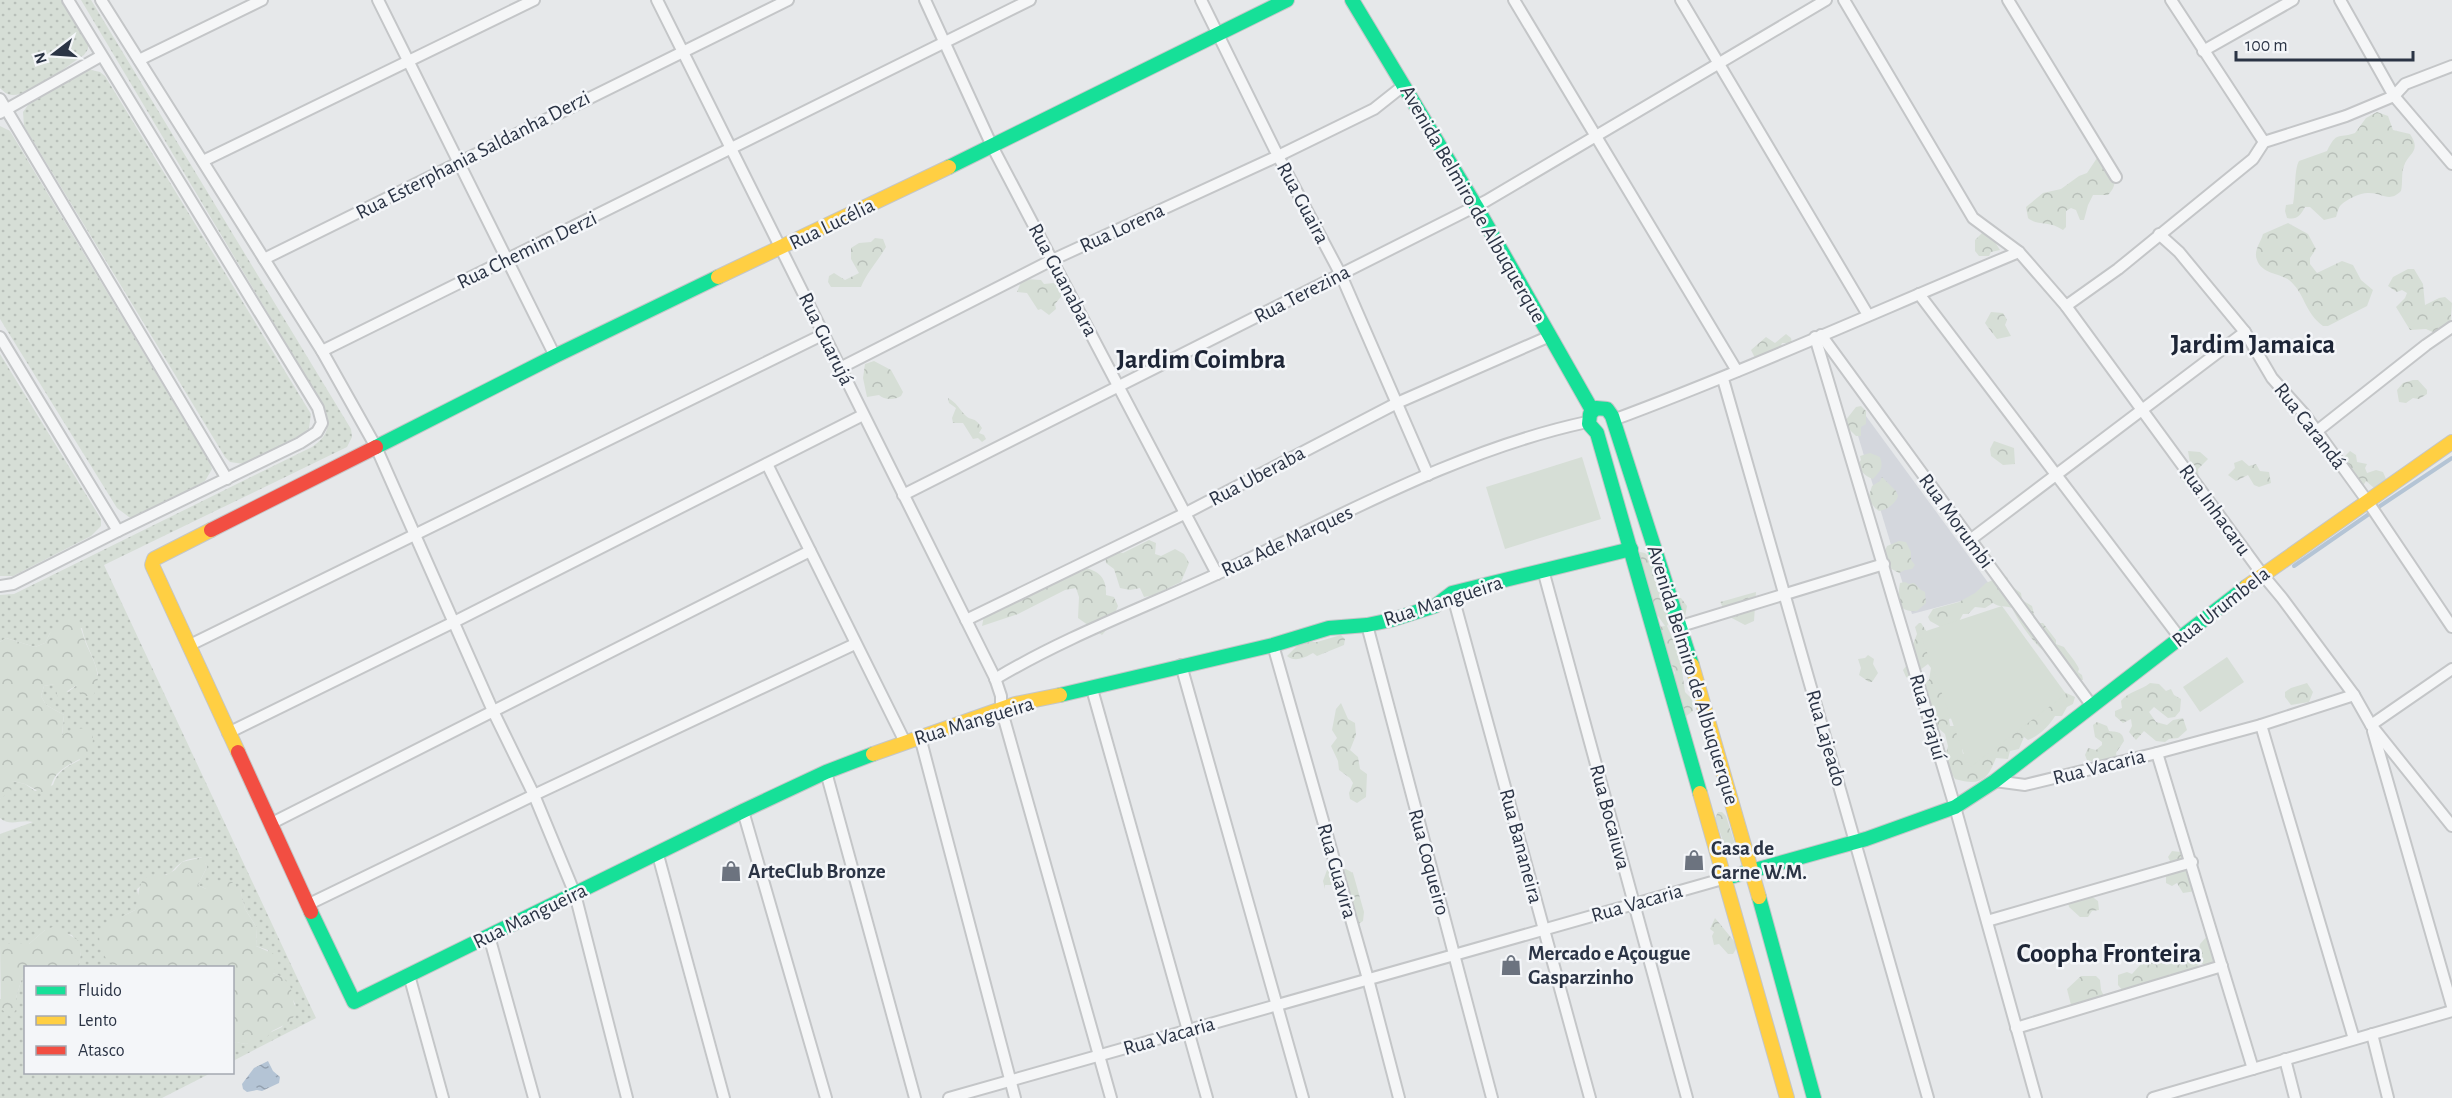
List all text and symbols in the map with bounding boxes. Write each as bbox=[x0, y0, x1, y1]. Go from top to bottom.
north arrow bbox=[24, 24, 84, 84]
scale bar bbox=[2236, 24, 2413, 62]
text: 100 m bbox=[2245, 37, 2288, 55]
text: N bbox=[31, 50, 50, 66]
street label: Avenida Belmiro de Albuquerque bbox=[1396, 82, 1550, 326]
street label: Rua Esterphania Saldanha Derzi bbox=[353, 87, 593, 223]
street label: Rua Guaira bbox=[1273, 159, 1333, 248]
street label: Rua Lucélia bbox=[786, 194, 878, 254]
street label: Rua Lorena bbox=[1076, 199, 1168, 257]
street label: Rua Chemim Derzi bbox=[454, 207, 600, 293]
street label: Rua Guanabara bbox=[1024, 220, 1102, 340]
street label: Rua Terezina bbox=[1251, 261, 1354, 327]
street label: Rua Guarujá bbox=[795, 289, 858, 389]
district label: Jardim Jamaica bbox=[2171, 331, 2335, 358]
district label: Jardim Coimbra bbox=[1116, 346, 1286, 373]
street label: Rua Carandá bbox=[2270, 379, 2350, 473]
street label: Rua Uberaba bbox=[1205, 442, 1309, 510]
street label: Rua Inhacaru bbox=[2175, 461, 2255, 560]
street label: Rua Morumbi bbox=[1915, 470, 1997, 572]
street label: Rua Ade Marques bbox=[1218, 501, 1356, 581]
street label: Avenida Belmiro de Albuquerque bbox=[1643, 543, 1743, 807]
street label: Rua Urumbela bbox=[2168, 562, 2274, 651]
street label: Rua Mangueira bbox=[1381, 572, 1505, 630]
street label: Rua Pirajuí bbox=[1906, 671, 1951, 763]
street label: Rua Lajeado bbox=[1802, 687, 1850, 789]
street label: Rua Mangueira bbox=[912, 693, 1037, 749]
street label: Rua Vacaria bbox=[2051, 745, 2148, 789]
street label: Rua Bocaiuva bbox=[1586, 762, 1634, 872]
street label: Rua Bananeira bbox=[1496, 786, 1546, 906]
street label: Rua Coqueiro bbox=[1405, 807, 1453, 917]
street label: Rua Guavira bbox=[1313, 821, 1361, 921]
place label: Casa de Carne W.M. bbox=[1711, 838, 1807, 883]
shop icon: Casa de Carne W.M. bbox=[1682, 848, 1706, 872]
shop icon: ArteClub Bronze bbox=[719, 859, 743, 883]
place label: ArteClub Bronze bbox=[748, 861, 886, 882]
street label: Rua Mangueira bbox=[470, 879, 590, 953]
street label: Rua Vacaria bbox=[1589, 880, 1686, 926]
district label: Coopha Fronteira bbox=[2017, 940, 2201, 967]
place label: Mercado e Açougue Gasparzinho bbox=[1528, 943, 1690, 988]
shop icon: Mercado e Açougue Gasparzinho bbox=[1499, 953, 1523, 977]
legend bbox=[24, 966, 234, 1074]
text: Fluido bbox=[78, 982, 122, 1000]
text: Lento bbox=[78, 1012, 117, 1030]
street label: Rua Vacaria bbox=[1121, 1013, 1218, 1059]
text: Atasco bbox=[78, 1042, 125, 1060]

